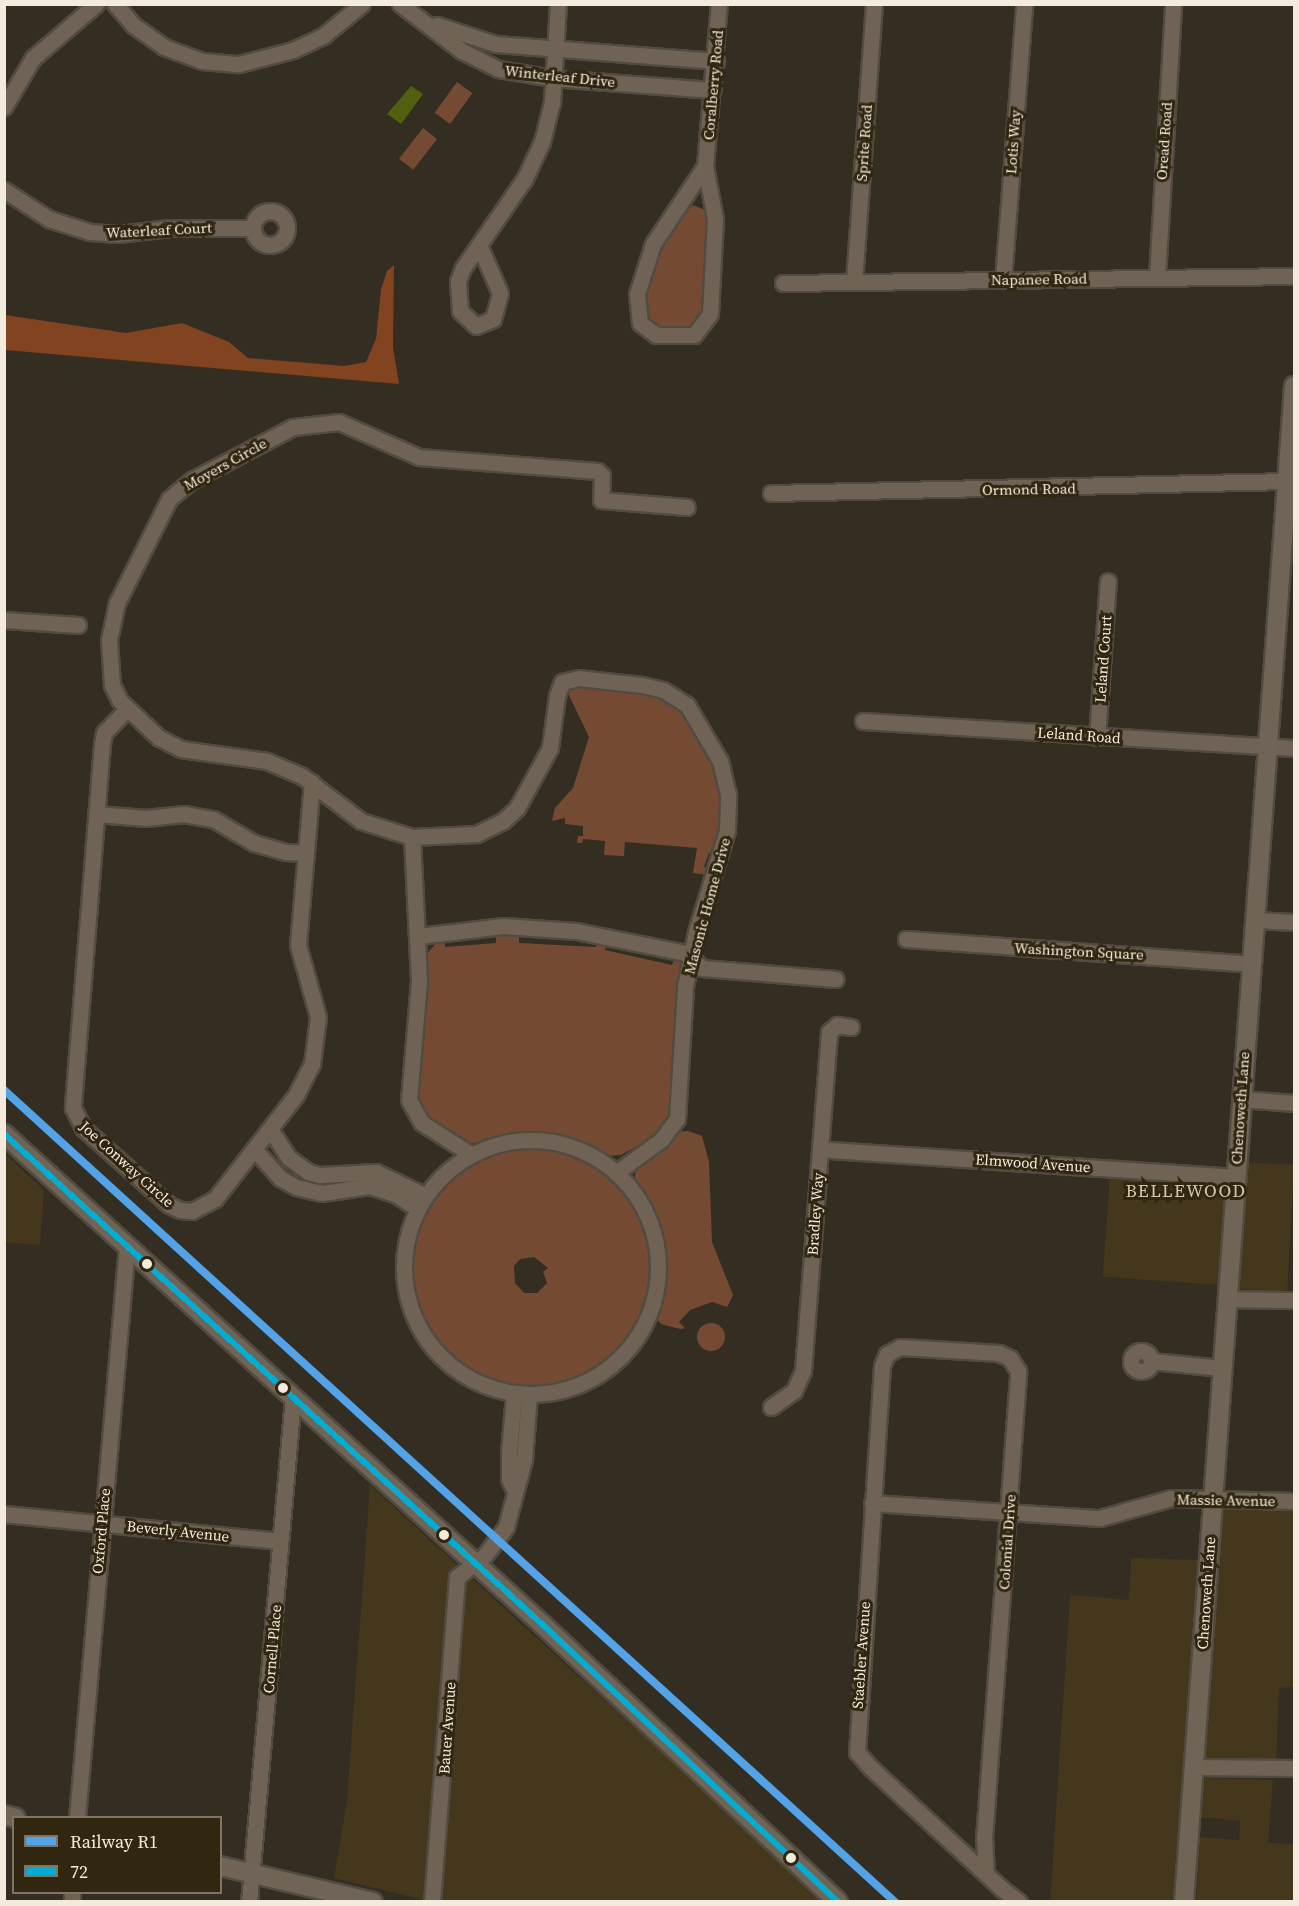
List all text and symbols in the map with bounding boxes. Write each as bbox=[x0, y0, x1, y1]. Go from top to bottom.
street label: Coralberry Road bbox=[699, 29, 727, 141]
street label: Winterleaf Drive bbox=[504, 61, 616, 91]
street label: Oread Road bbox=[1152, 102, 1176, 180]
street label: Sprite Road bbox=[852, 104, 876, 182]
street label: Lotis Way bbox=[1002, 109, 1024, 175]
street label: Waterleaf Court bbox=[106, 218, 212, 242]
street label: Napanee Road bbox=[991, 269, 1087, 289]
street label: Moyers Circle bbox=[180, 434, 270, 494]
street label: Ormond Road bbox=[982, 479, 1076, 499]
street label: Leland Court bbox=[1091, 615, 1115, 703]
street label: Leland Road bbox=[1037, 723, 1121, 747]
street label: Masonic Home Drive bbox=[680, 836, 734, 976]
street label: Washington Square bbox=[1014, 939, 1144, 963]
street label: Chenoweth Lane bbox=[1227, 1051, 1253, 1165]
street label: Joe Conway Circle bbox=[76, 1117, 178, 1211]
street label: Elmwood Avenue bbox=[975, 1150, 1091, 1176]
street label: Bradley Way bbox=[803, 1172, 827, 1256]
district label: BELLEWOOD bbox=[1125, 1180, 1247, 1202]
unlabelled marker bbox=[141, 1258, 153, 1270]
unlabelled marker bbox=[277, 1382, 289, 1394]
street label: Oxford Place bbox=[88, 1487, 114, 1575]
street label: Massie Avenue bbox=[1176, 1490, 1276, 1510]
street label: Colonial Drive bbox=[995, 1494, 1019, 1590]
street label: Beverly Avenue bbox=[126, 1517, 230, 1545]
unlabelled marker bbox=[438, 1529, 450, 1541]
street label: Chenoweth Lane bbox=[1193, 1536, 1219, 1650]
street label: Staebler Avenue bbox=[848, 1601, 874, 1709]
street label: Cornell Place bbox=[259, 1604, 285, 1694]
street label: Bauer Avenue bbox=[435, 1681, 459, 1775]
legend bbox=[12, 1816, 222, 1894]
text: Railway R1 bbox=[70, 1829, 158, 1854]
unlabelled marker bbox=[785, 1852, 797, 1864]
text: 72 bbox=[70, 1859, 88, 1884]

